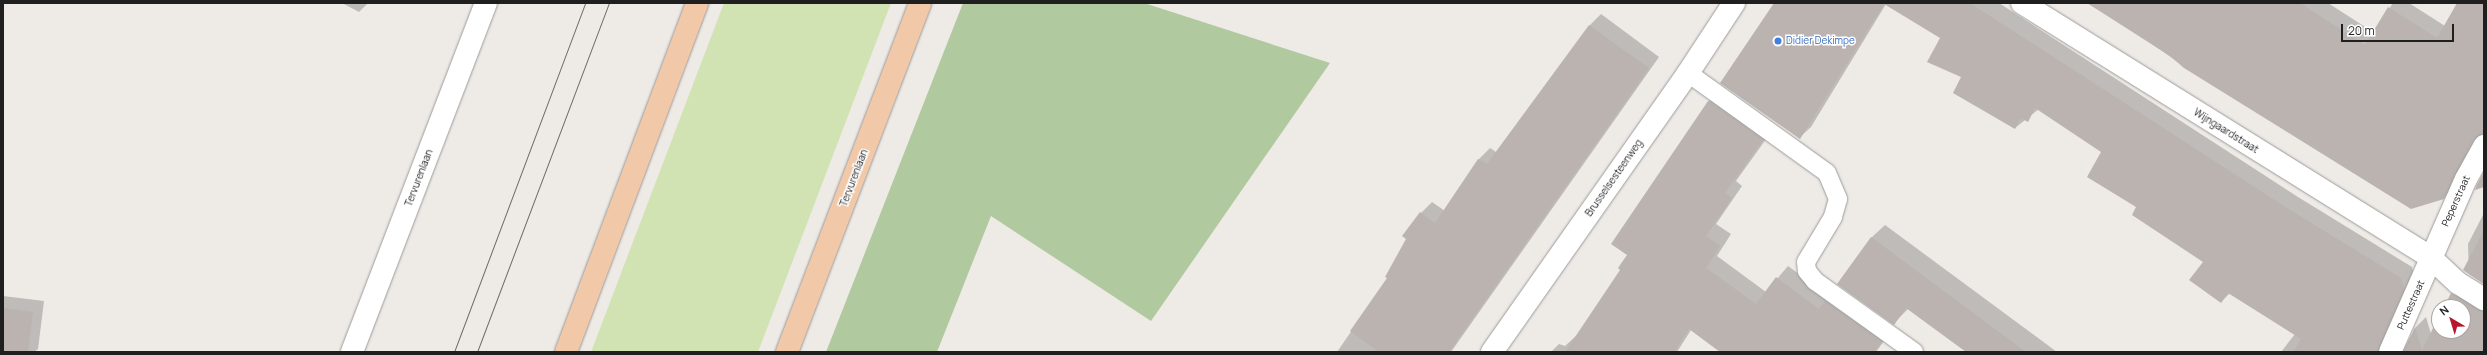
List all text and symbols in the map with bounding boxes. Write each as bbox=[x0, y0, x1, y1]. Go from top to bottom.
scale bar bbox=[2343, 16, 2456, 42]
text: 20 m bbox=[2348, 22, 2375, 39]
place label: Didier Dekimpe bbox=[1786, 35, 1855, 47]
marker: Didier Dekimpe bbox=[1773, 36, 1783, 46]
street label: Wijngaardstraat bbox=[2191, 106, 2261, 156]
street label: Brusselsesteenweg bbox=[1583, 137, 1645, 219]
street label: Tervurenlaan bbox=[403, 148, 435, 208]
street label: Tervurenlaan bbox=[838, 148, 870, 208]
street label: Peperstraat bbox=[2439, 174, 2473, 228]
street label: Puttestraat bbox=[2395, 278, 2427, 332]
north arrow bbox=[2431, 299, 2471, 339]
text: N bbox=[2436, 302, 2452, 318]

